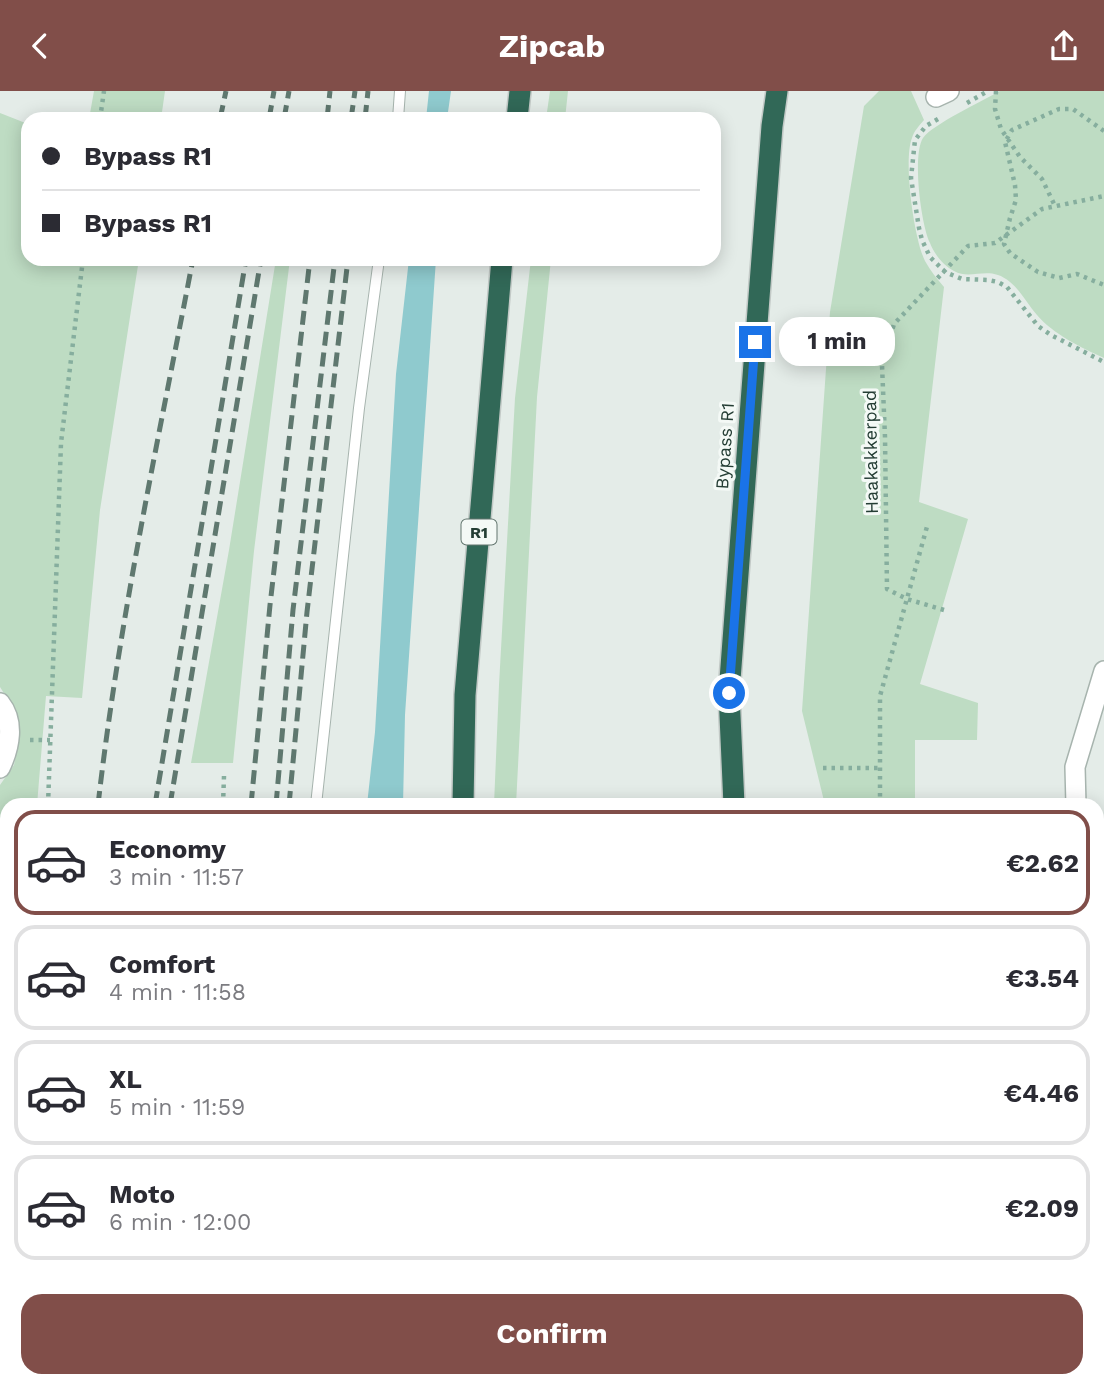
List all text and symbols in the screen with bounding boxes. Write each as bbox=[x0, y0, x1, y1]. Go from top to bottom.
icon: back bbox=[21, 27, 59, 65]
text: Zipcab bbox=[499, 27, 605, 65]
icon: share bbox=[1045, 27, 1083, 65]
text: Bypass R1 bbox=[84, 141, 212, 171]
text: Bypass R1 bbox=[84, 208, 212, 238]
callout: 1 min bbox=[780, 317, 895, 367]
route end bbox=[739, 326, 771, 358]
text: 1 min bbox=[807, 328, 867, 355]
street label: Haakakkerpad bbox=[859, 390, 882, 514]
street label: Bypass R1 bbox=[711, 402, 738, 490]
road number: R1 bbox=[462, 519, 496, 545]
route start bbox=[713, 677, 745, 709]
icon: car bbox=[25, 831, 88, 894]
text: Economy bbox=[109, 834, 226, 864]
text: €2.62 bbox=[1006, 848, 1079, 878]
text: 3 min · 11:57 bbox=[109, 864, 244, 891]
icon: car bbox=[25, 946, 88, 1009]
text: Comfort bbox=[109, 949, 215, 979]
text: €3.54 bbox=[1006, 963, 1079, 993]
text: 4 min · 11:58 bbox=[109, 979, 246, 1006]
icon: car bbox=[25, 1061, 88, 1124]
text: XL bbox=[109, 1064, 142, 1094]
text: €4.46 bbox=[1004, 1078, 1079, 1108]
text: 5 min · 11:59 bbox=[109, 1094, 245, 1121]
icon: car bbox=[25, 1176, 88, 1239]
text: Moto bbox=[109, 1179, 175, 1209]
text: €2.09 bbox=[1005, 1193, 1079, 1223]
text: 6 min · 12:00 bbox=[109, 1209, 251, 1236]
button: Confirm bbox=[21, 1294, 1083, 1374]

